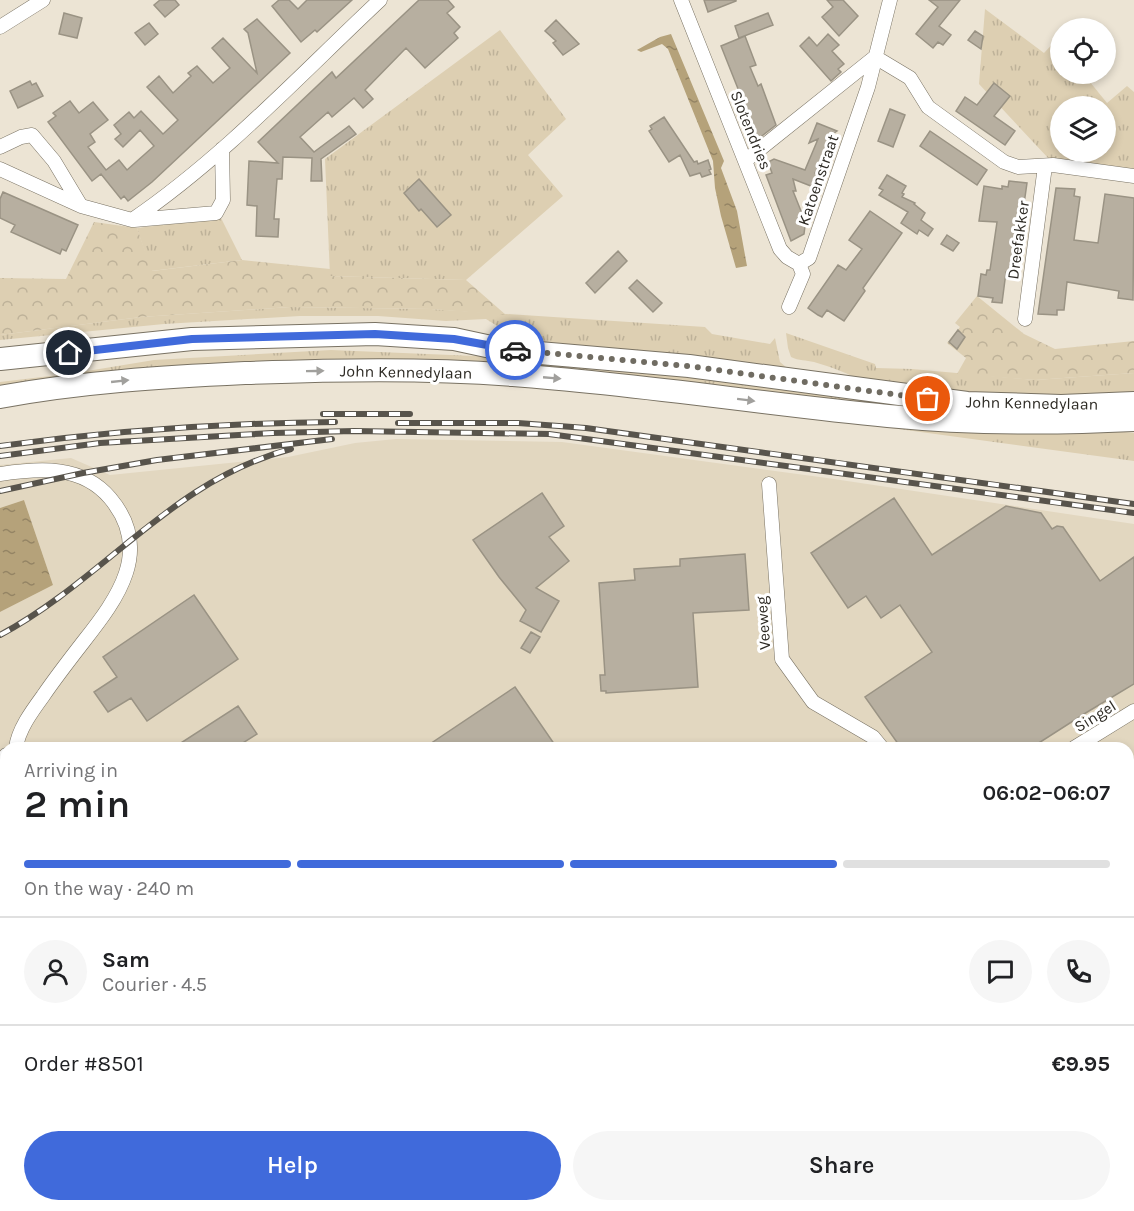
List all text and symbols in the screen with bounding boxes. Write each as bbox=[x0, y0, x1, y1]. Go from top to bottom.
map controls bbox=[1050, 18, 1116, 162]
button: locate bbox=[1050, 18, 1116, 84]
street label: Slotendries bbox=[727, 88, 775, 172]
button: layers bbox=[1050, 96, 1116, 162]
street label: Katoenstraat bbox=[794, 132, 842, 228]
street label: Dreefakker bbox=[1003, 199, 1033, 280]
courier bbox=[485, 320, 545, 380]
pin bbox=[43, 327, 94, 378]
icon: car bbox=[499, 334, 532, 367]
icon: home bbox=[52, 336, 85, 369]
street label: John Kennedylaan bbox=[340, 361, 472, 383]
one-way arrow bbox=[306, 366, 325, 376]
one-way arrow bbox=[542, 373, 561, 383]
pin bbox=[902, 373, 953, 424]
one-way arrow bbox=[111, 376, 130, 386]
icon: bag bbox=[911, 382, 944, 415]
street label: John Kennedylaan bbox=[966, 392, 1098, 414]
one-way arrow bbox=[736, 395, 755, 404]
street label: Veeweg bbox=[752, 596, 774, 650]
street label: Singel bbox=[1071, 696, 1119, 736]
text: Arriving in bbox=[24, 759, 118, 782]
text: 06:02–06:07 bbox=[982, 780, 1110, 806]
text: 2 min bbox=[24, 781, 130, 827]
text: On the way · 240 m bbox=[24, 877, 194, 900]
button: person bbox=[24, 940, 87, 1003]
button: chat bbox=[969, 940, 1032, 1003]
button: phone bbox=[1047, 940, 1110, 1003]
text: Sam bbox=[102, 947, 150, 973]
text: Courier · 4.5 bbox=[102, 973, 207, 996]
text: Order #8501 bbox=[24, 1051, 144, 1077]
text: €9.95 bbox=[1052, 1051, 1110, 1077]
button: Help bbox=[24, 1131, 561, 1200]
button: Share bbox=[573, 1131, 1110, 1200]

